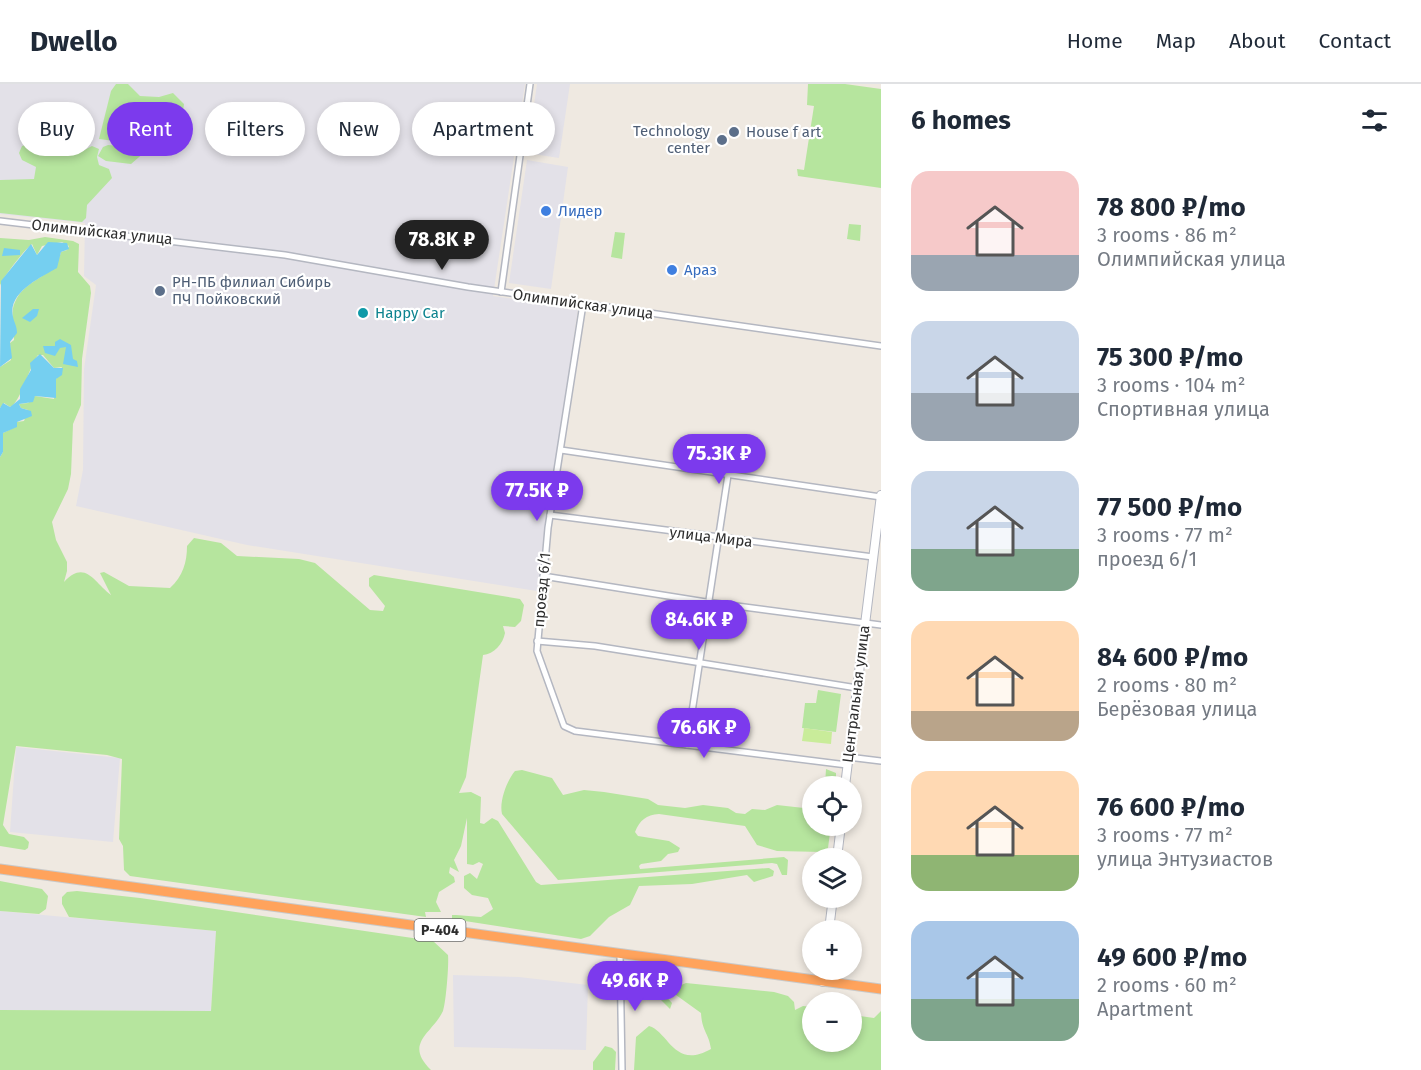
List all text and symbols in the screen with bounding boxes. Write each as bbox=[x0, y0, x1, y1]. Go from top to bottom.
text: Dwello bbox=[30, 25, 118, 58]
text: Home bbox=[1067, 28, 1123, 54]
text: Map bbox=[1156, 28, 1196, 54]
text: About bbox=[1229, 28, 1286, 54]
text: Contact bbox=[1319, 28, 1391, 54]
chip: Buy bbox=[18, 102, 95, 156]
chip: Rent bbox=[107, 102, 193, 156]
chip: Filters bbox=[205, 102, 305, 156]
chip: New bbox=[317, 102, 400, 156]
chip: Apartment bbox=[412, 102, 555, 156]
icon: filters bbox=[1358, 104, 1391, 137]
text: 6 homes bbox=[911, 105, 1011, 136]
place label: Technology center bbox=[633, 122, 711, 157]
place label: House f art bbox=[746, 123, 822, 141]
marker: House f art bbox=[727, 125, 741, 139]
marker: Technology center bbox=[715, 133, 729, 147]
text: 78 800 ₽/mo bbox=[1097, 192, 1246, 223]
icon: home bbox=[959, 195, 1031, 267]
place label: Лидер bbox=[558, 202, 602, 220]
marker: Лидер bbox=[539, 204, 553, 218]
street label: Олимпийская улица bbox=[31, 216, 173, 248]
pin: 78.8K ₽ bbox=[387, 220, 497, 271]
text: 3 rooms · 86 m² bbox=[1097, 223, 1237, 247]
text: 78.8K ₽ bbox=[409, 227, 475, 251]
text: Олимпийская улица bbox=[1097, 247, 1286, 271]
place label: Араз bbox=[684, 261, 717, 279]
marker: Араз bbox=[665, 263, 679, 277]
place label: РН-ПБ филиал Сибирь ПЧ Пойковский bbox=[172, 273, 331, 308]
marker: РН-ПБ филиал Сибирь ПЧ Пойковский bbox=[153, 284, 167, 298]
street label: Олимпийская улица bbox=[512, 285, 654, 323]
place label: Happy Car bbox=[375, 304, 445, 322]
marker: Happy Car bbox=[356, 306, 370, 320]
text: 75 300 ₽/mo bbox=[1097, 342, 1243, 373]
icon: home bbox=[959, 345, 1031, 417]
text: 3 rooms · 104 m² bbox=[1097, 373, 1245, 397]
text: Спортивная улица bbox=[1097, 397, 1270, 421]
pin: 75.3K ₽ bbox=[664, 434, 774, 485]
text: 75.3K ₽ bbox=[687, 441, 751, 465]
pin: 77.5K ₽ bbox=[482, 471, 592, 522]
text: 77.5K ₽ bbox=[505, 478, 569, 502]
text: 77 500 ₽/mo bbox=[1097, 492, 1242, 523]
icon: home bbox=[959, 495, 1031, 567]
street label: улица Мира bbox=[669, 523, 753, 551]
text: 3 rooms · 77 m² bbox=[1097, 523, 1233, 547]
text: проезд 6/1 bbox=[1097, 547, 1197, 571]
street label: проезд 6/1 bbox=[530, 552, 554, 628]
pin: 84.6K ₽ bbox=[644, 600, 754, 651]
text: 84.6K ₽ bbox=[665, 607, 733, 631]
street label: Центральная улица bbox=[839, 624, 873, 764]
text: 84 600 ₽/mo bbox=[1097, 642, 1248, 673]
icon: home bbox=[959, 645, 1031, 717]
text: 2 rooms · 80 m² bbox=[1097, 673, 1237, 697]
text: Берёзовая улица bbox=[1097, 697, 1257, 721]
pin: 76.6K ₽ bbox=[649, 708, 759, 759]
text: 76.6K ₽ bbox=[671, 715, 737, 739]
map controls bbox=[802, 776, 862, 1052]
button: locate bbox=[802, 776, 862, 836]
text: 76 600 ₽/mo bbox=[1097, 792, 1245, 823]
icon: home bbox=[959, 795, 1031, 867]
text: 3 rooms · 77 m² bbox=[1097, 823, 1233, 847]
text: улица Энтузиастов bbox=[1097, 847, 1273, 871]
button: layers bbox=[802, 848, 862, 908]
road number: Р-404 bbox=[414, 919, 466, 941]
button: + bbox=[802, 920, 862, 980]
text: 49 600 ₽/mo bbox=[1097, 942, 1247, 973]
icon: home bbox=[959, 945, 1031, 1017]
pin: 49.6K ₽ bbox=[580, 961, 690, 1012]
text: 49.6K ₽ bbox=[601, 968, 669, 992]
text: 2 rooms · 60 m² bbox=[1097, 973, 1237, 997]
button: − bbox=[802, 992, 862, 1052]
text: Apartment bbox=[1097, 997, 1193, 1021]

